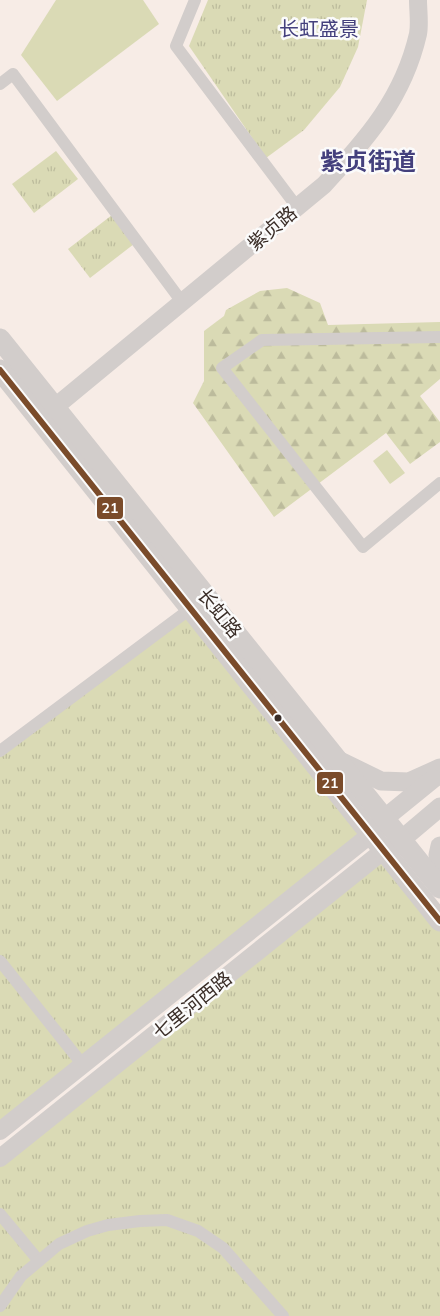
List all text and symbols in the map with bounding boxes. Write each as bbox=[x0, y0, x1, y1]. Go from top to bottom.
district label: 长虹盛景 bbox=[279, 16, 359, 41]
district label: 紫贞街道 bbox=[320, 146, 416, 176]
street label: 紫贞路 bbox=[242, 200, 302, 256]
line badge: 21 bbox=[96, 496, 124, 520]
text: 21 bbox=[102, 499, 118, 517]
street label: 长虹路 bbox=[193, 583, 247, 643]
unlabelled marker bbox=[273, 713, 283, 723]
line badge: 21 bbox=[316, 771, 344, 795]
text: 21 bbox=[322, 774, 338, 792]
street label: 七里河西路 bbox=[148, 966, 236, 1044]

